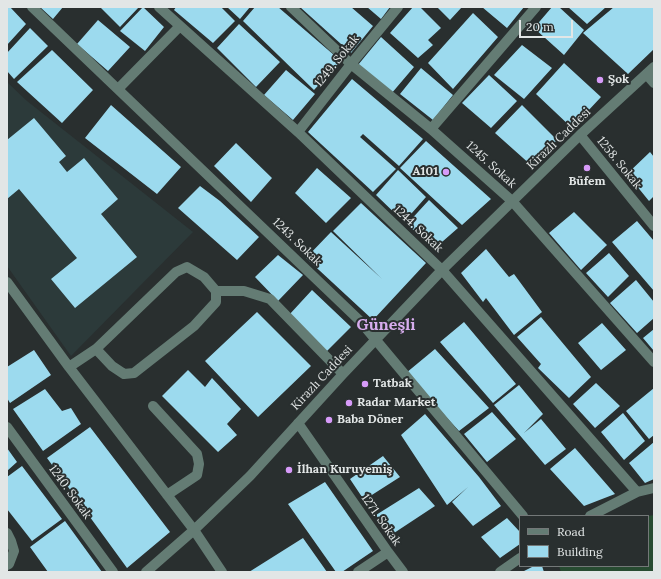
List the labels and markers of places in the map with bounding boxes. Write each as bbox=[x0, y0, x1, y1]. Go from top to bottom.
place label: Şok bbox=[608, 73, 629, 87]
marker: Şok bbox=[595, 75, 605, 85]
marker: Büfem bbox=[582, 163, 592, 173]
place label: A101 bbox=[413, 165, 438, 179]
marker: A101 bbox=[441, 167, 451, 177]
place label: Büfem bbox=[568, 175, 606, 189]
place label: Tatbak bbox=[373, 377, 412, 391]
marker: Tatbak bbox=[360, 379, 370, 389]
place label: Radar Market bbox=[357, 396, 436, 410]
marker: Radar Market bbox=[344, 398, 354, 408]
place label: Baba Döner bbox=[337, 413, 403, 427]
marker: Baba Döner bbox=[324, 415, 334, 425]
place label: İlhan Kuruyemiş bbox=[297, 463, 392, 477]
marker: İlhan Kuruyemiş bbox=[284, 465, 294, 475]

